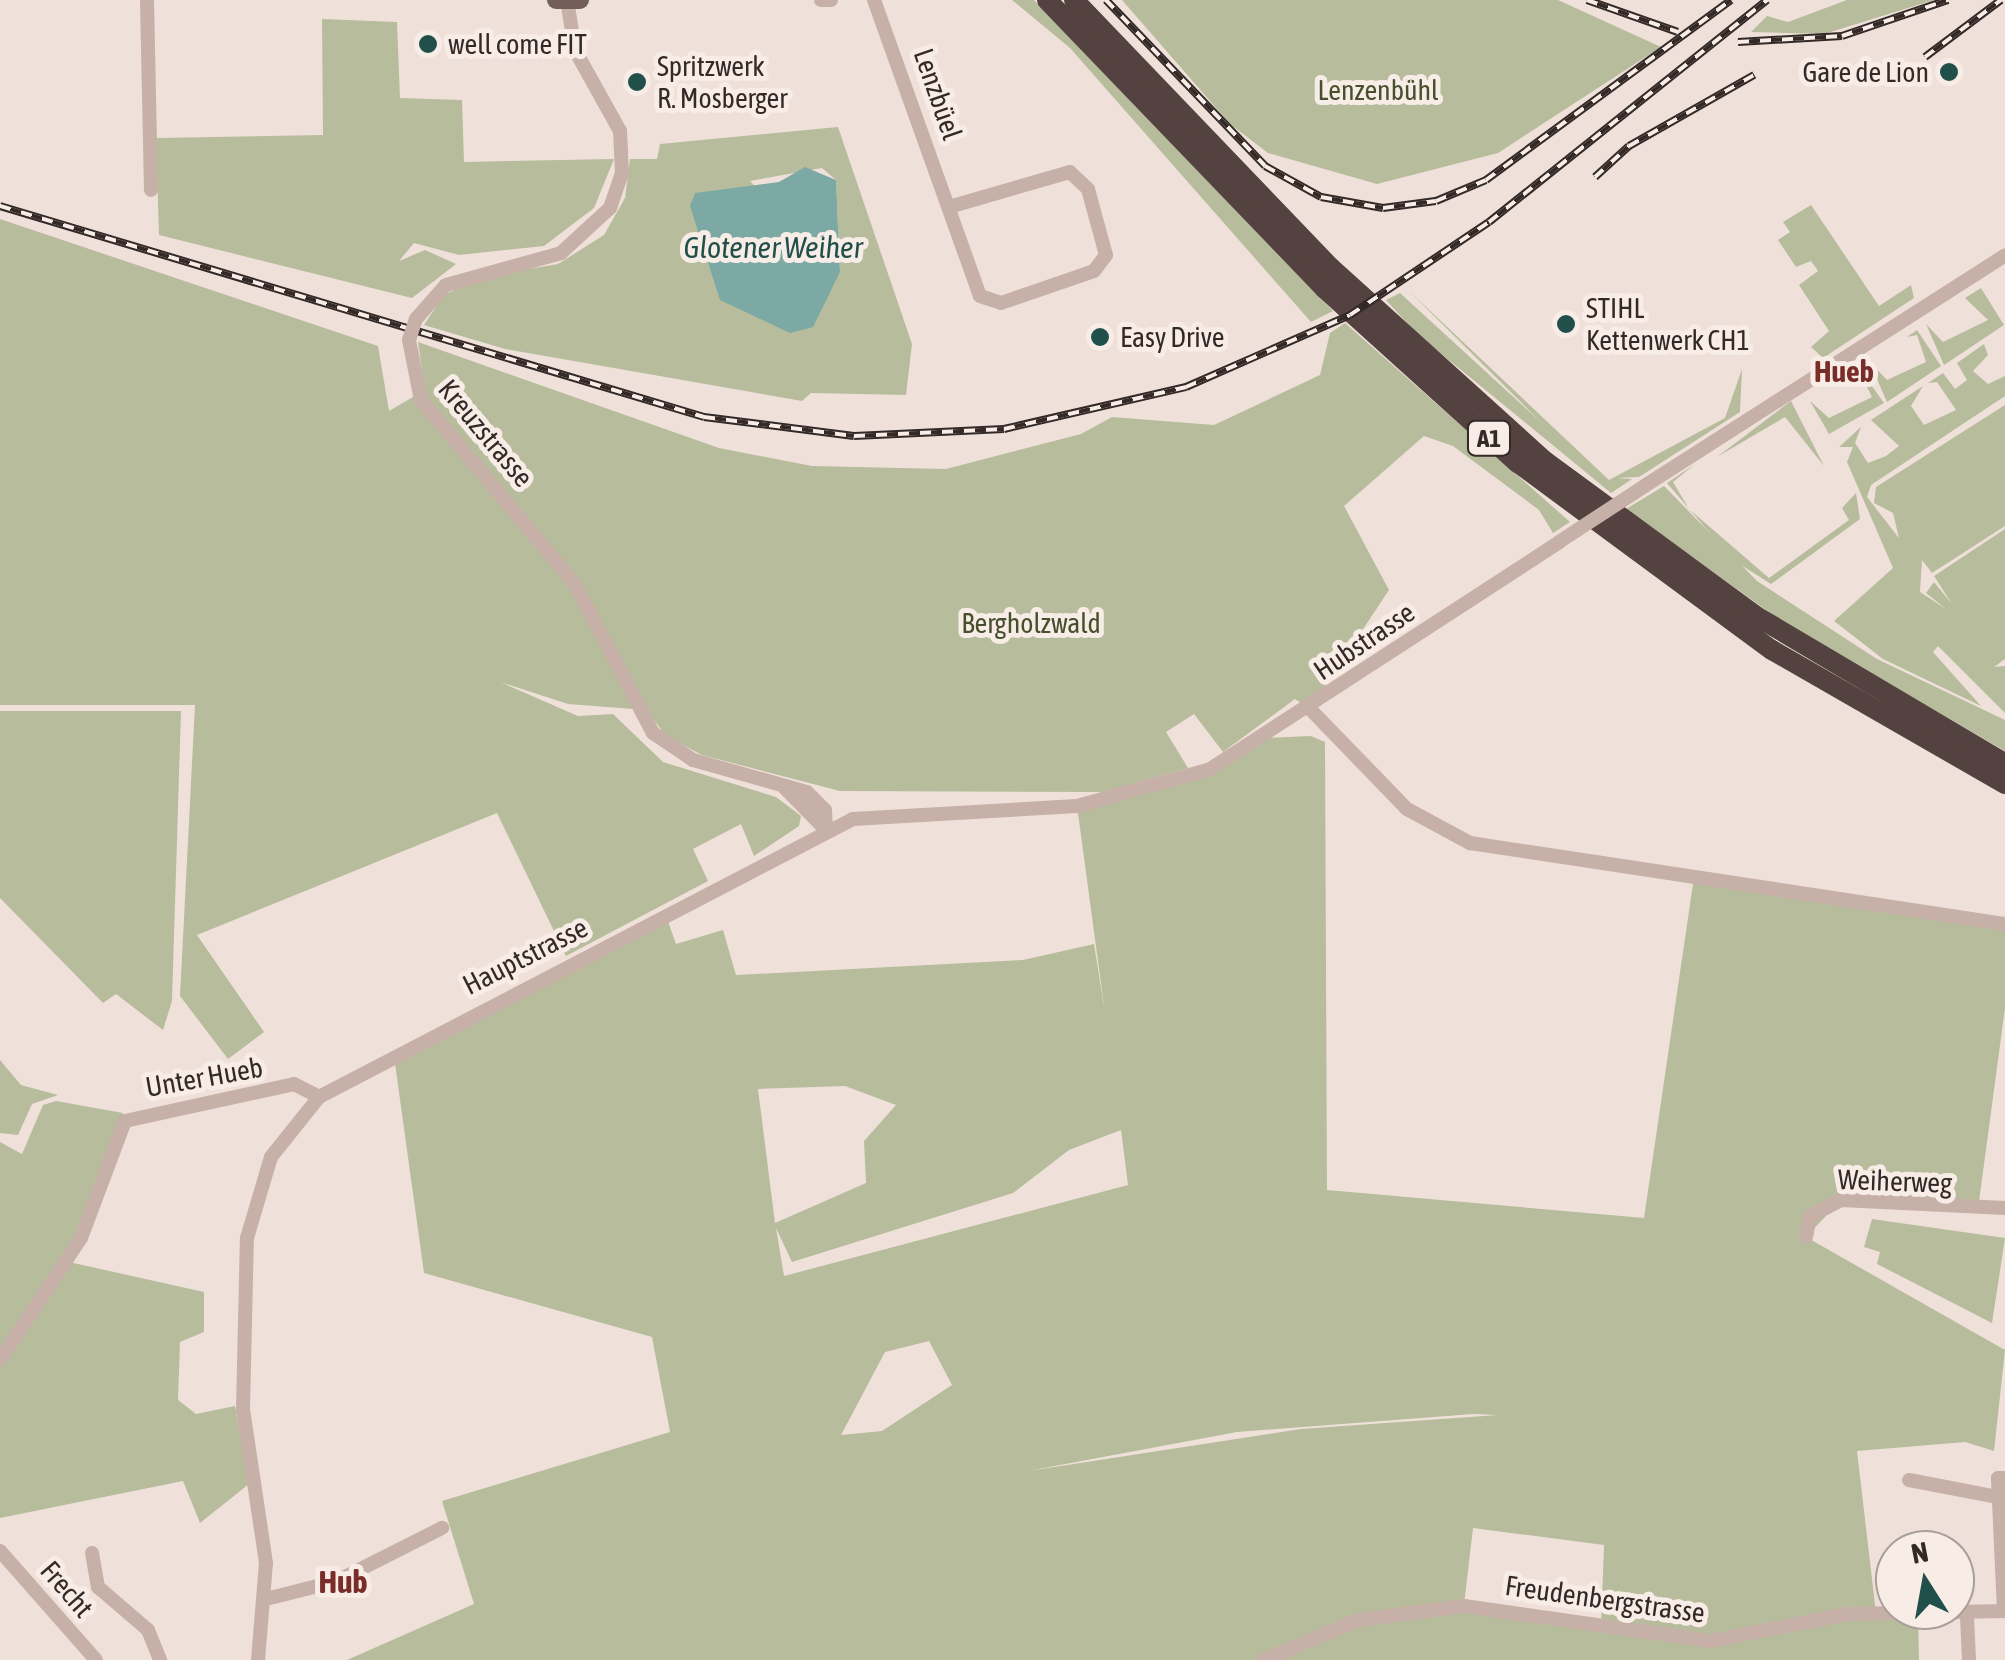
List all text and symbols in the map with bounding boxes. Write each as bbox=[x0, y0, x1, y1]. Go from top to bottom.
place label: well come FIT bbox=[448, 27, 587, 61]
marker: well come FIT bbox=[417, 33, 439, 55]
street label: Lenzbüel bbox=[907, 44, 969, 144]
place label: Spritzwerk R. Mosberger bbox=[657, 49, 787, 115]
place label: Gare de Lion bbox=[1802, 55, 1929, 89]
marker: Gare de Lion bbox=[1938, 61, 1960, 83]
marker: Spritzwerk R. Mosberger bbox=[626, 71, 648, 93]
park label: Lenzenbühl bbox=[1317, 73, 1439, 107]
water label: Glotener Weiher bbox=[684, 229, 862, 265]
place label: STIHL Kettenwerk CH1 bbox=[1586, 291, 1750, 357]
marker: STIHL Kettenwerk CH1 bbox=[1555, 313, 1577, 335]
place label: Easy Drive bbox=[1120, 320, 1225, 354]
marker: Easy Drive bbox=[1089, 326, 1111, 348]
district label: Hueb bbox=[1814, 353, 1874, 389]
street label: Kreuzstrasse bbox=[432, 373, 540, 493]
road number: A1 bbox=[1466, 418, 1512, 458]
street label: Hubstrasse bbox=[1307, 595, 1421, 687]
park label: Bergholzwald bbox=[961, 606, 1101, 640]
street label: Hauptstrasse bbox=[457, 910, 593, 1002]
street label: Unter Hueb bbox=[143, 1050, 265, 1104]
street label: Weiherweg bbox=[1837, 1162, 1953, 1200]
north arrow bbox=[1875, 1530, 1975, 1630]
text: N bbox=[1908, 1535, 1931, 1570]
street label: Frecht bbox=[33, 1554, 101, 1624]
district label: Hub bbox=[318, 1563, 368, 1601]
street label: Freudenbergstrasse bbox=[1503, 1568, 1707, 1630]

